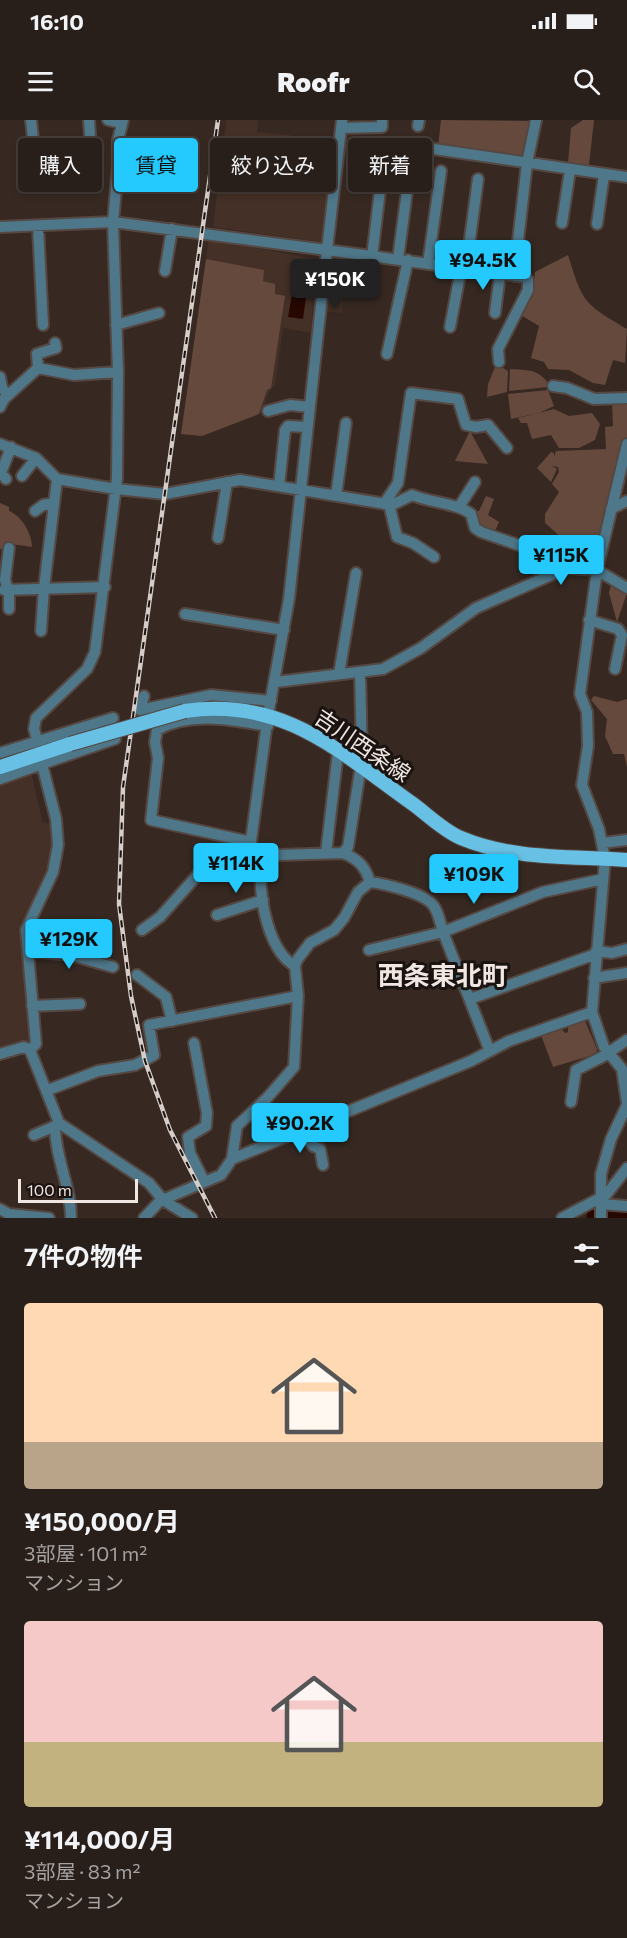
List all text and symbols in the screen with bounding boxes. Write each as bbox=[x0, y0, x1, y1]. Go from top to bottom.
text: 16:10 bbox=[30, 8, 84, 35]
icon: menu bbox=[24, 65, 57, 98]
text: Roofr bbox=[277, 65, 350, 98]
icon: search bbox=[570, 65, 603, 98]
chip: 購入 bbox=[18, 138, 102, 192]
chip: 賃貸 bbox=[114, 138, 198, 192]
chip: 絞り込み bbox=[210, 138, 336, 192]
chip: 新着 bbox=[348, 138, 432, 192]
pin: ¥94.5K bbox=[434, 240, 532, 291]
text: ¥94.5K bbox=[449, 247, 517, 271]
pin: ¥150K bbox=[293, 259, 377, 310]
text: ¥150K bbox=[305, 266, 365, 290]
pin: ¥115K bbox=[519, 535, 603, 586]
text: ¥115K bbox=[533, 542, 589, 566]
street label: 吉川西条線 bbox=[310, 703, 416, 787]
pin: ¥114K bbox=[194, 843, 278, 894]
text: ¥114K bbox=[207, 850, 265, 874]
pin: ¥109K bbox=[432, 854, 516, 905]
text: ¥109K bbox=[443, 861, 505, 885]
pin: ¥129K bbox=[27, 919, 111, 970]
text: ¥129K bbox=[39, 926, 99, 950]
district label: 西条東北町 bbox=[378, 959, 508, 990]
pin: ¥90.2K bbox=[251, 1103, 349, 1154]
text: ¥90.2K bbox=[266, 1110, 334, 1134]
scale bar bbox=[18, 1176, 138, 1204]
text: 100 m bbox=[27, 1180, 72, 1199]
icon: filters bbox=[570, 1238, 603, 1271]
text: 7件の物件 bbox=[24, 1240, 142, 1271]
icon: home bbox=[260, 1342, 368, 1450]
text: ¥150,000/月 bbox=[24, 1505, 180, 1536]
text: 3部屋 · 101 m² bbox=[24, 1541, 147, 1565]
text: マンション bbox=[24, 1570, 124, 1594]
icon: home bbox=[260, 1660, 368, 1768]
text: ¥114,000/月 bbox=[24, 1823, 175, 1854]
text: 3部屋 · 83 m² bbox=[24, 1859, 141, 1883]
text: マンション bbox=[24, 1888, 124, 1912]

